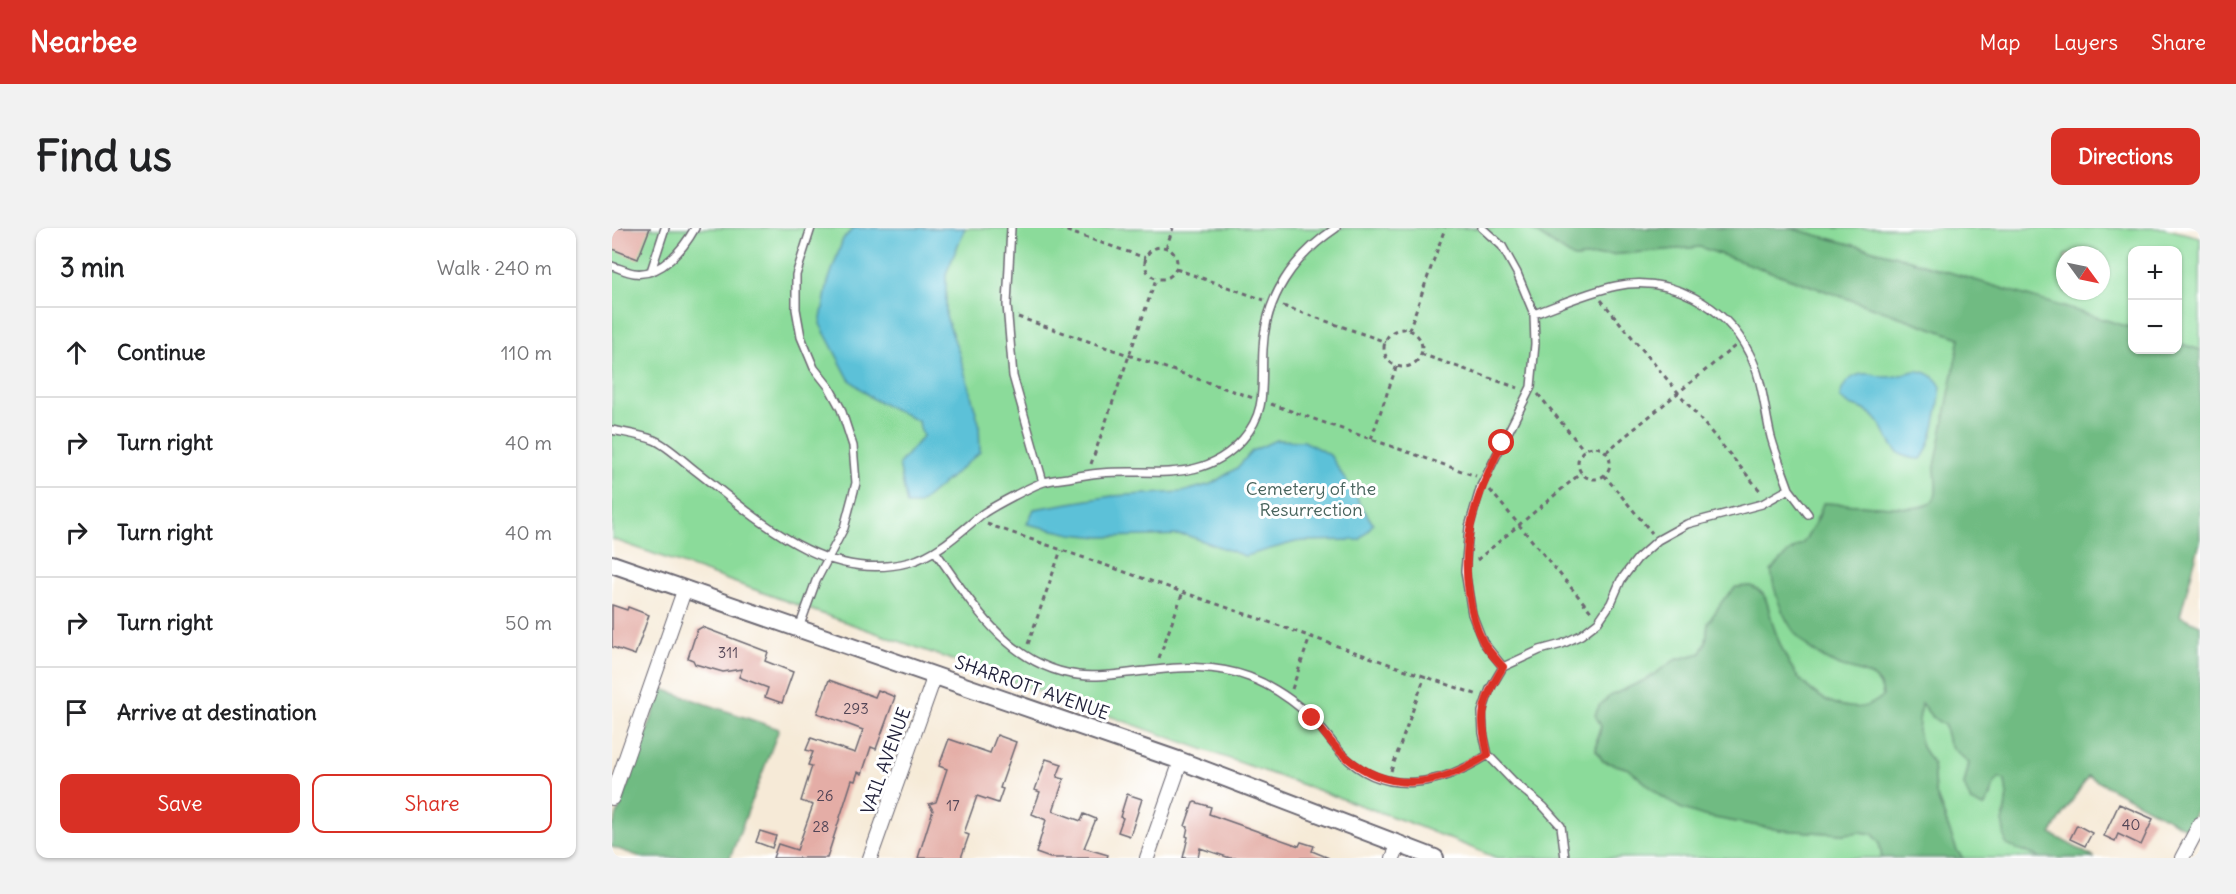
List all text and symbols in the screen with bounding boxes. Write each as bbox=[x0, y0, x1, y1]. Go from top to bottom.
text: Nearbee bbox=[30, 24, 137, 60]
text: Map bbox=[1980, 29, 2020, 56]
text: Layers bbox=[2053, 29, 2118, 56]
text: Share bbox=[2151, 29, 2206, 56]
button: Directions bbox=[2051, 128, 2200, 185]
text: Find us bbox=[36, 130, 172, 182]
north arrow bbox=[2056, 246, 2110, 300]
map controls bbox=[2128, 246, 2182, 354]
button: + bbox=[2128, 246, 2182, 300]
text: 3 min bbox=[60, 251, 125, 284]
text: Walk · 240 m bbox=[437, 255, 552, 280]
button: − bbox=[2128, 300, 2182, 354]
icon: ahead bbox=[60, 336, 93, 369]
text: Continue bbox=[117, 338, 206, 366]
text: 110 m bbox=[501, 340, 552, 365]
icon: right bbox=[60, 426, 93, 459]
text: Turn right bbox=[117, 428, 213, 456]
route start bbox=[1488, 429, 1514, 455]
text: 40 m bbox=[505, 430, 552, 455]
park label: Cemetery of the Resurrection bbox=[1246, 477, 1376, 521]
icon: right bbox=[60, 516, 93, 549]
text: Turn right bbox=[117, 518, 213, 546]
text: 40 m bbox=[505, 520, 552, 545]
icon: right bbox=[60, 606, 93, 639]
text: Turn right bbox=[117, 608, 213, 636]
text: 50 m bbox=[505, 610, 552, 635]
house number: 311 bbox=[718, 643, 738, 662]
street label: SHARROTT AVENUE bbox=[952, 650, 1112, 725]
icon: arrive bbox=[60, 696, 93, 729]
text: Arrive at destination bbox=[117, 698, 317, 726]
house number: 293 bbox=[843, 699, 869, 718]
street label: VAIL AVENUE bbox=[856, 704, 916, 818]
route end bbox=[1298, 704, 1324, 730]
button: Save bbox=[60, 774, 300, 833]
button: Share bbox=[312, 774, 552, 833]
house number: 26 bbox=[817, 786, 833, 805]
house number: 17 bbox=[946, 796, 960, 815]
house number: 40 bbox=[2122, 815, 2140, 834]
house number: 28 bbox=[813, 817, 829, 836]

